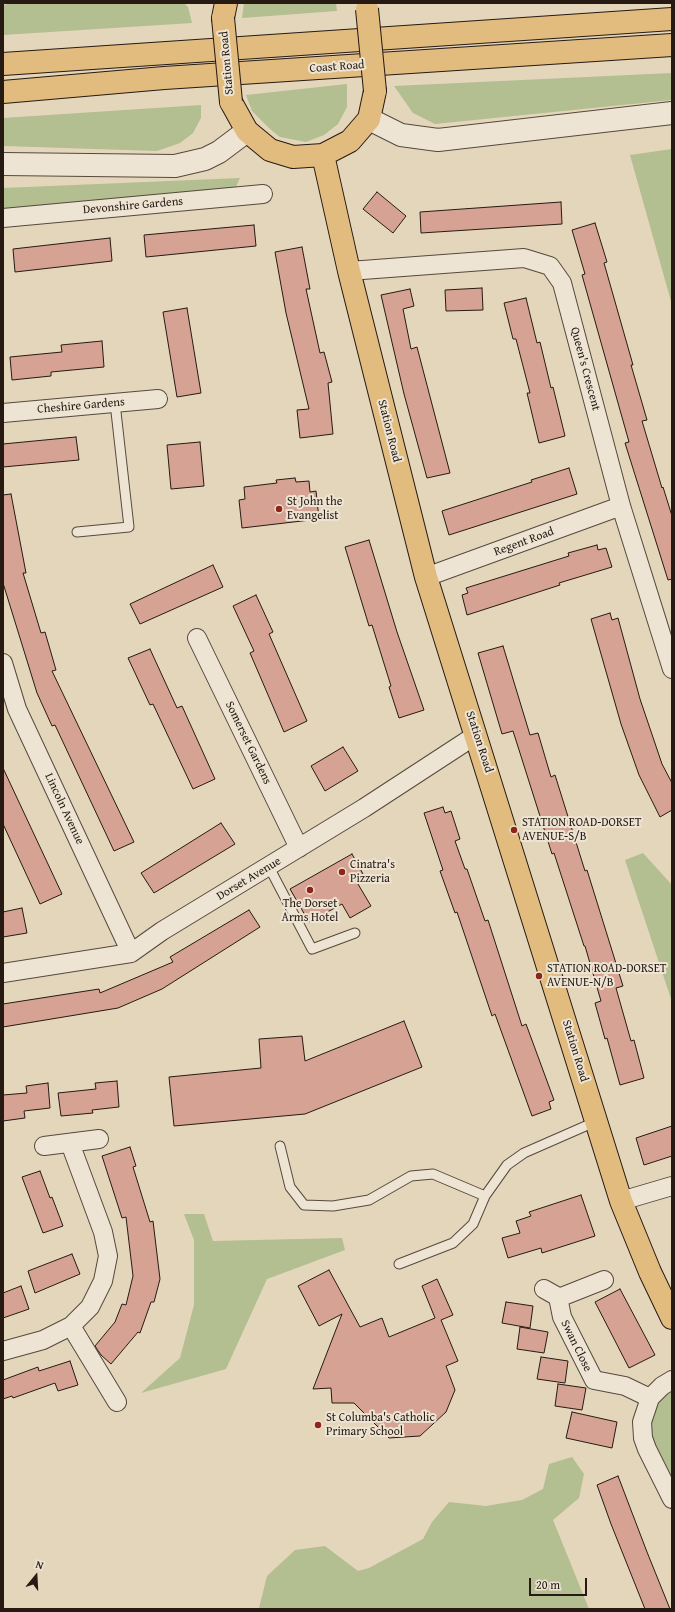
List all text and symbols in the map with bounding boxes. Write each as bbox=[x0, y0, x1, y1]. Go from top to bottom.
street label: Station Road bbox=[217, 31, 237, 95]
street label: Coast Road bbox=[309, 58, 365, 76]
street label: Devonshire Gardens bbox=[82, 194, 184, 218]
street label: Queen's Crescent bbox=[567, 326, 603, 412]
street label: Cheshire Gardens bbox=[37, 395, 125, 417]
street label: Station Road bbox=[374, 398, 404, 464]
place label: St John the Evangelist bbox=[287, 495, 342, 523]
marker: St John the Evangelist bbox=[274, 504, 284, 514]
street label: Regent Road bbox=[492, 524, 556, 560]
street label: Somerset Gardens bbox=[222, 699, 274, 787]
street label: Station Road bbox=[462, 709, 496, 775]
street label: Lincoln Avenue bbox=[41, 771, 87, 847]
place label: STATION ROAD-DORSET AVENUE-S/B bbox=[522, 816, 641, 844]
marker: STATION ROAD-DORSET AVENUE-S/B bbox=[509, 825, 519, 835]
street label: Dorset Avenue bbox=[214, 854, 284, 904]
place label: Cinatra's Pizzeria bbox=[350, 858, 395, 886]
marker: Cinatra's Pizzeria bbox=[337, 867, 347, 877]
marker: The Dorset Arms Hotel bbox=[305, 885, 315, 895]
place label: The Dorset Arms Hotel bbox=[282, 897, 338, 925]
place label: STATION ROAD-DORSET AVENUE-N/B bbox=[547, 962, 666, 990]
marker: STATION ROAD-DORSET AVENUE-N/B bbox=[534, 971, 544, 981]
street label: Station Road bbox=[559, 1018, 591, 1084]
street label: Swan Close bbox=[557, 1318, 595, 1374]
place label: St Columba's Catholic Primary School bbox=[326, 1411, 435, 1439]
marker: St Columba's Catholic Primary School bbox=[313, 1420, 323, 1430]
north arrow bbox=[16, 1556, 56, 1596]
text: N bbox=[34, 1556, 46, 1573]
scale bar bbox=[531, 1570, 589, 1596]
text: 20 m bbox=[536, 1576, 560, 1593]

